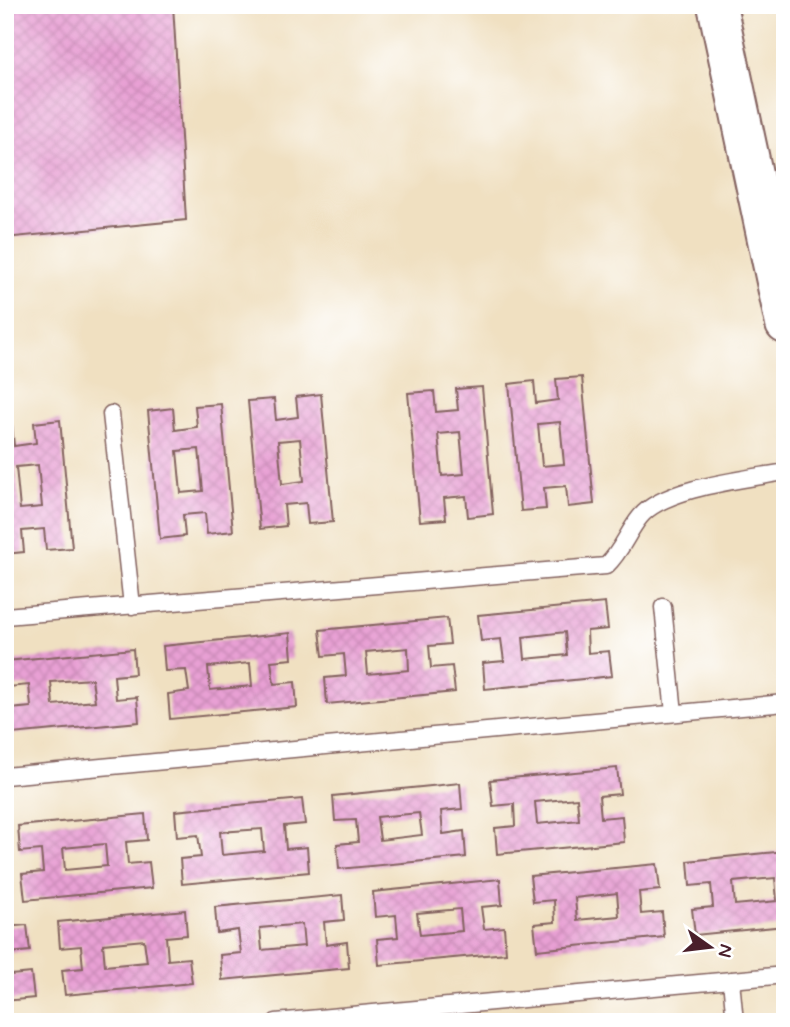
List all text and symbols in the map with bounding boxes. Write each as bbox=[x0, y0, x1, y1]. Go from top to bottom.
north arrow bbox=[674, 912, 744, 982]
text: N bbox=[711, 942, 739, 960]

